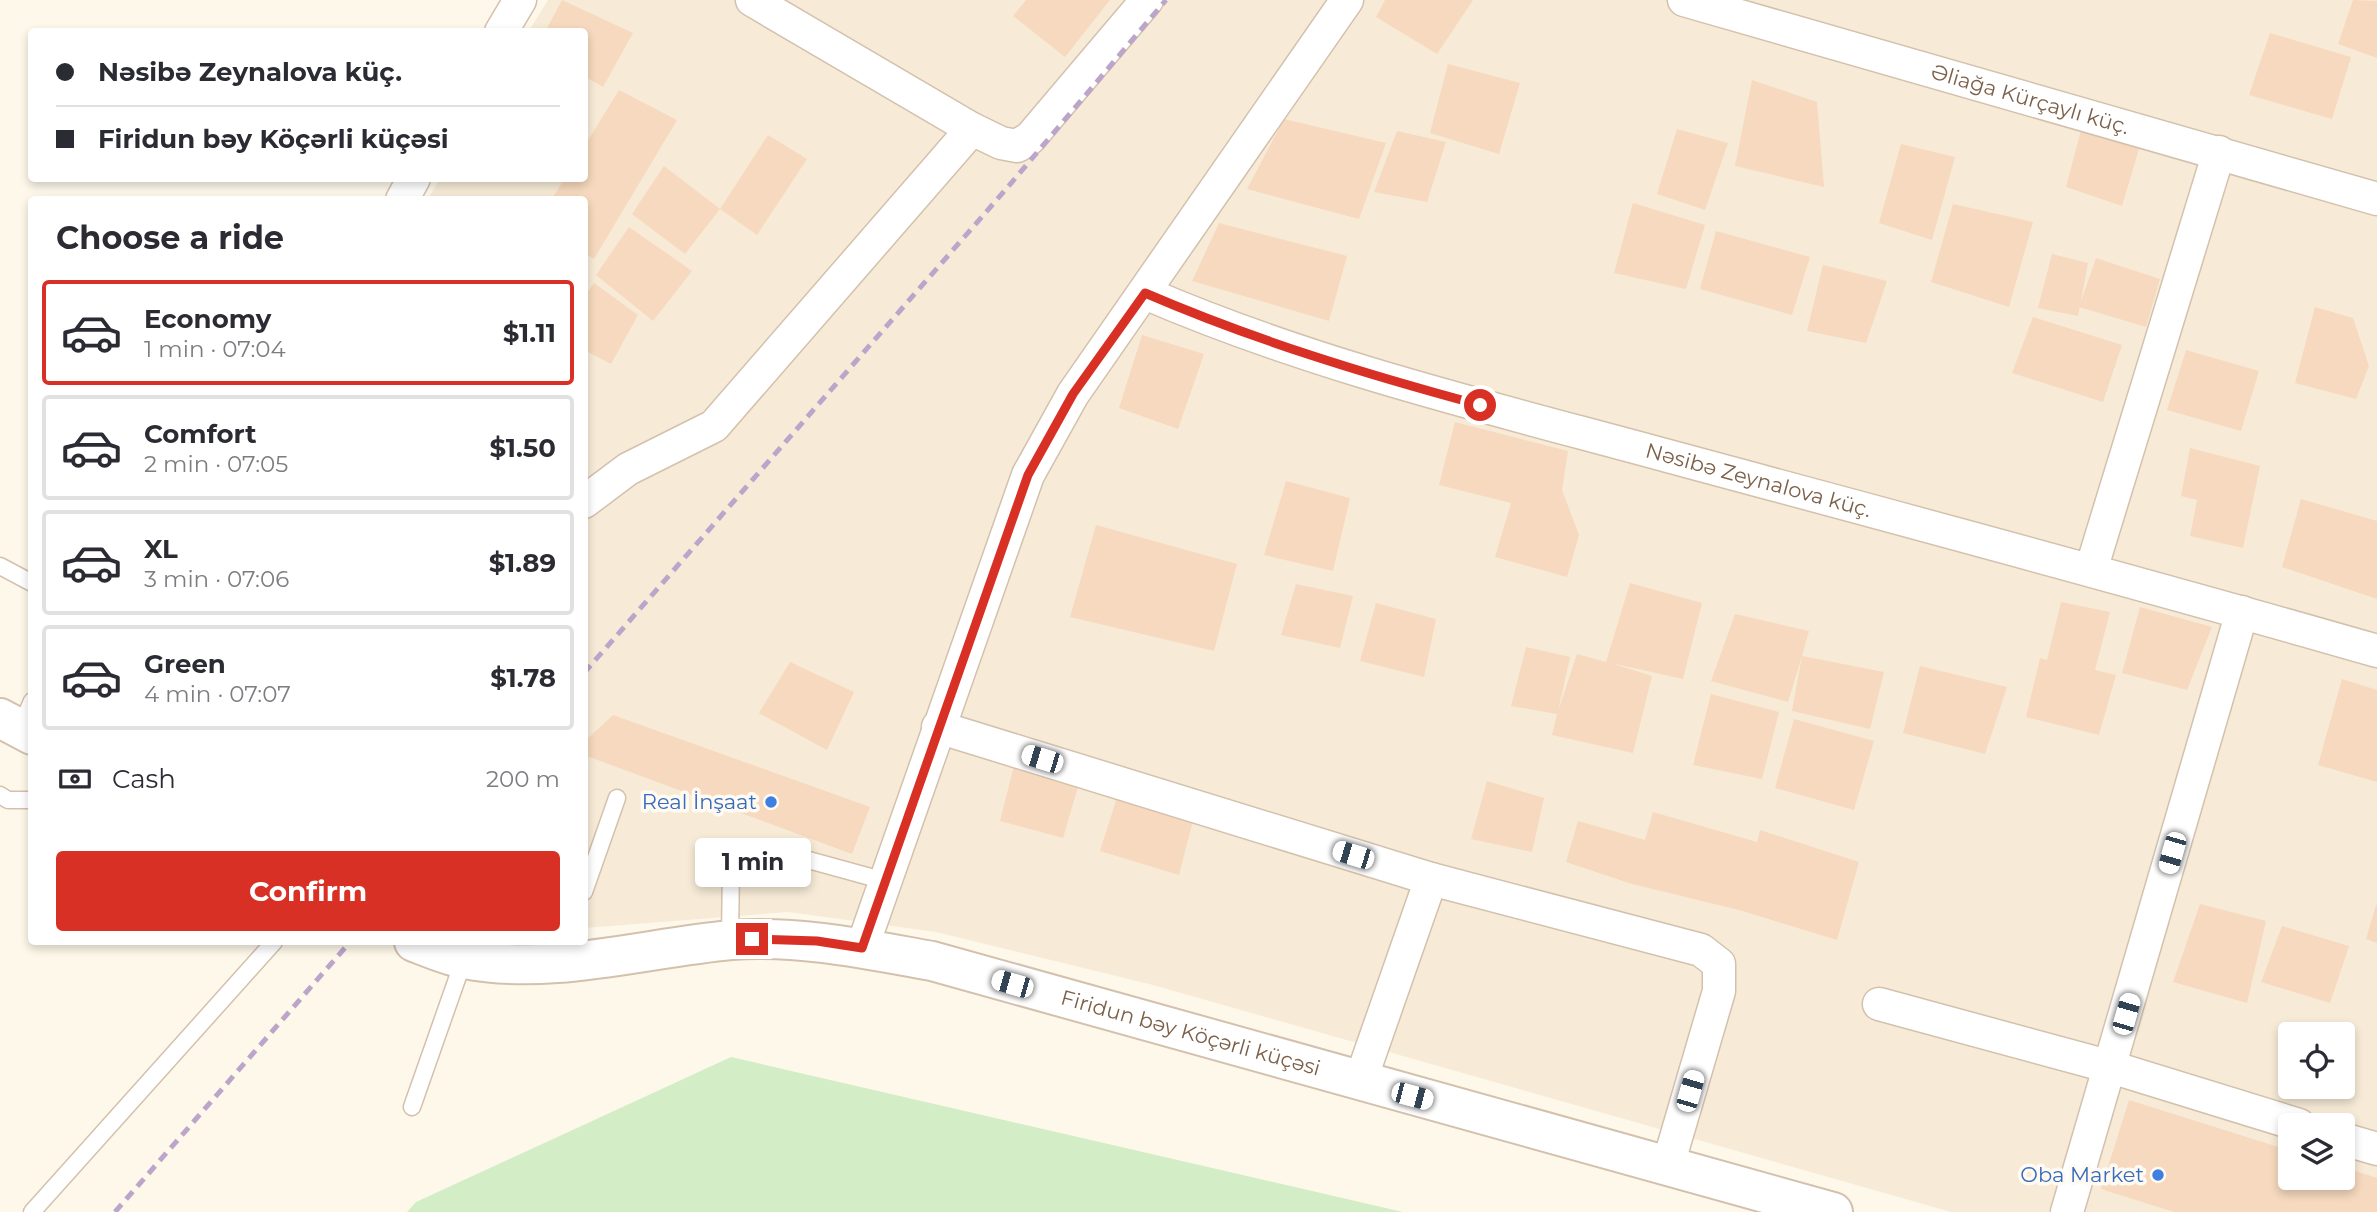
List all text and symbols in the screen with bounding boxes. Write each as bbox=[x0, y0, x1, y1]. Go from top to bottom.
text: Nəsibə Zeynalova küç. bbox=[98, 56, 402, 88]
street label: Əliağa Kürçaylı küç. bbox=[1928, 59, 2132, 139]
text: Firidun bəy Köçərli küçəsi bbox=[98, 123, 449, 155]
text: Choose a ride bbox=[56, 218, 284, 257]
icon: car bbox=[60, 301, 123, 364]
text: Economy bbox=[144, 303, 271, 335]
text: $1.11 bbox=[503, 317, 556, 349]
text: 1 min · 07:04 bbox=[144, 335, 286, 363]
route start bbox=[1464, 389, 1496, 421]
icon: car bbox=[60, 416, 123, 479]
text: Comfort bbox=[144, 418, 256, 450]
text: $1.50 bbox=[490, 432, 556, 464]
street label: Nəsibə Zeynalova küç. bbox=[1643, 438, 1874, 522]
text: 2 min · 07:05 bbox=[144, 450, 288, 478]
icon: car bbox=[60, 531, 123, 594]
text: XL bbox=[144, 533, 178, 565]
text: $1.89 bbox=[489, 547, 556, 579]
text: 3 min · 07:06 bbox=[144, 565, 289, 593]
icon: car bbox=[60, 646, 123, 709]
text: Green bbox=[144, 648, 226, 680]
text: $1.78 bbox=[490, 662, 556, 694]
text: 4 min · 07:07 bbox=[144, 680, 291, 708]
car bbox=[1019, 743, 1066, 775]
icon: cash bbox=[56, 760, 94, 798]
text: Cash bbox=[112, 763, 176, 795]
text: 200 m bbox=[486, 765, 560, 793]
place label: Real İnşaat bbox=[642, 789, 757, 814]
marker: Real İnşaat bbox=[763, 794, 779, 810]
car bbox=[2157, 830, 2188, 876]
callout: 1 min bbox=[694, 838, 810, 886]
car bbox=[1330, 839, 1377, 871]
text: 1 min bbox=[722, 848, 784, 876]
button: Confirm bbox=[56, 851, 560, 931]
route end bbox=[736, 923, 768, 955]
car bbox=[989, 968, 1036, 1000]
street label: Firidun bəy Köçərli küçəsi bbox=[1058, 985, 1323, 1081]
car bbox=[2111, 991, 2142, 1037]
map controls bbox=[2278, 1022, 2355, 1190]
button: locate bbox=[2278, 1022, 2355, 1099]
car bbox=[1675, 1068, 1706, 1114]
car bbox=[1389, 1080, 1436, 1112]
button: layers bbox=[2278, 1113, 2355, 1190]
place label: Oba Market bbox=[2020, 1162, 2144, 1187]
marker: Oba Market bbox=[2150, 1167, 2166, 1183]

